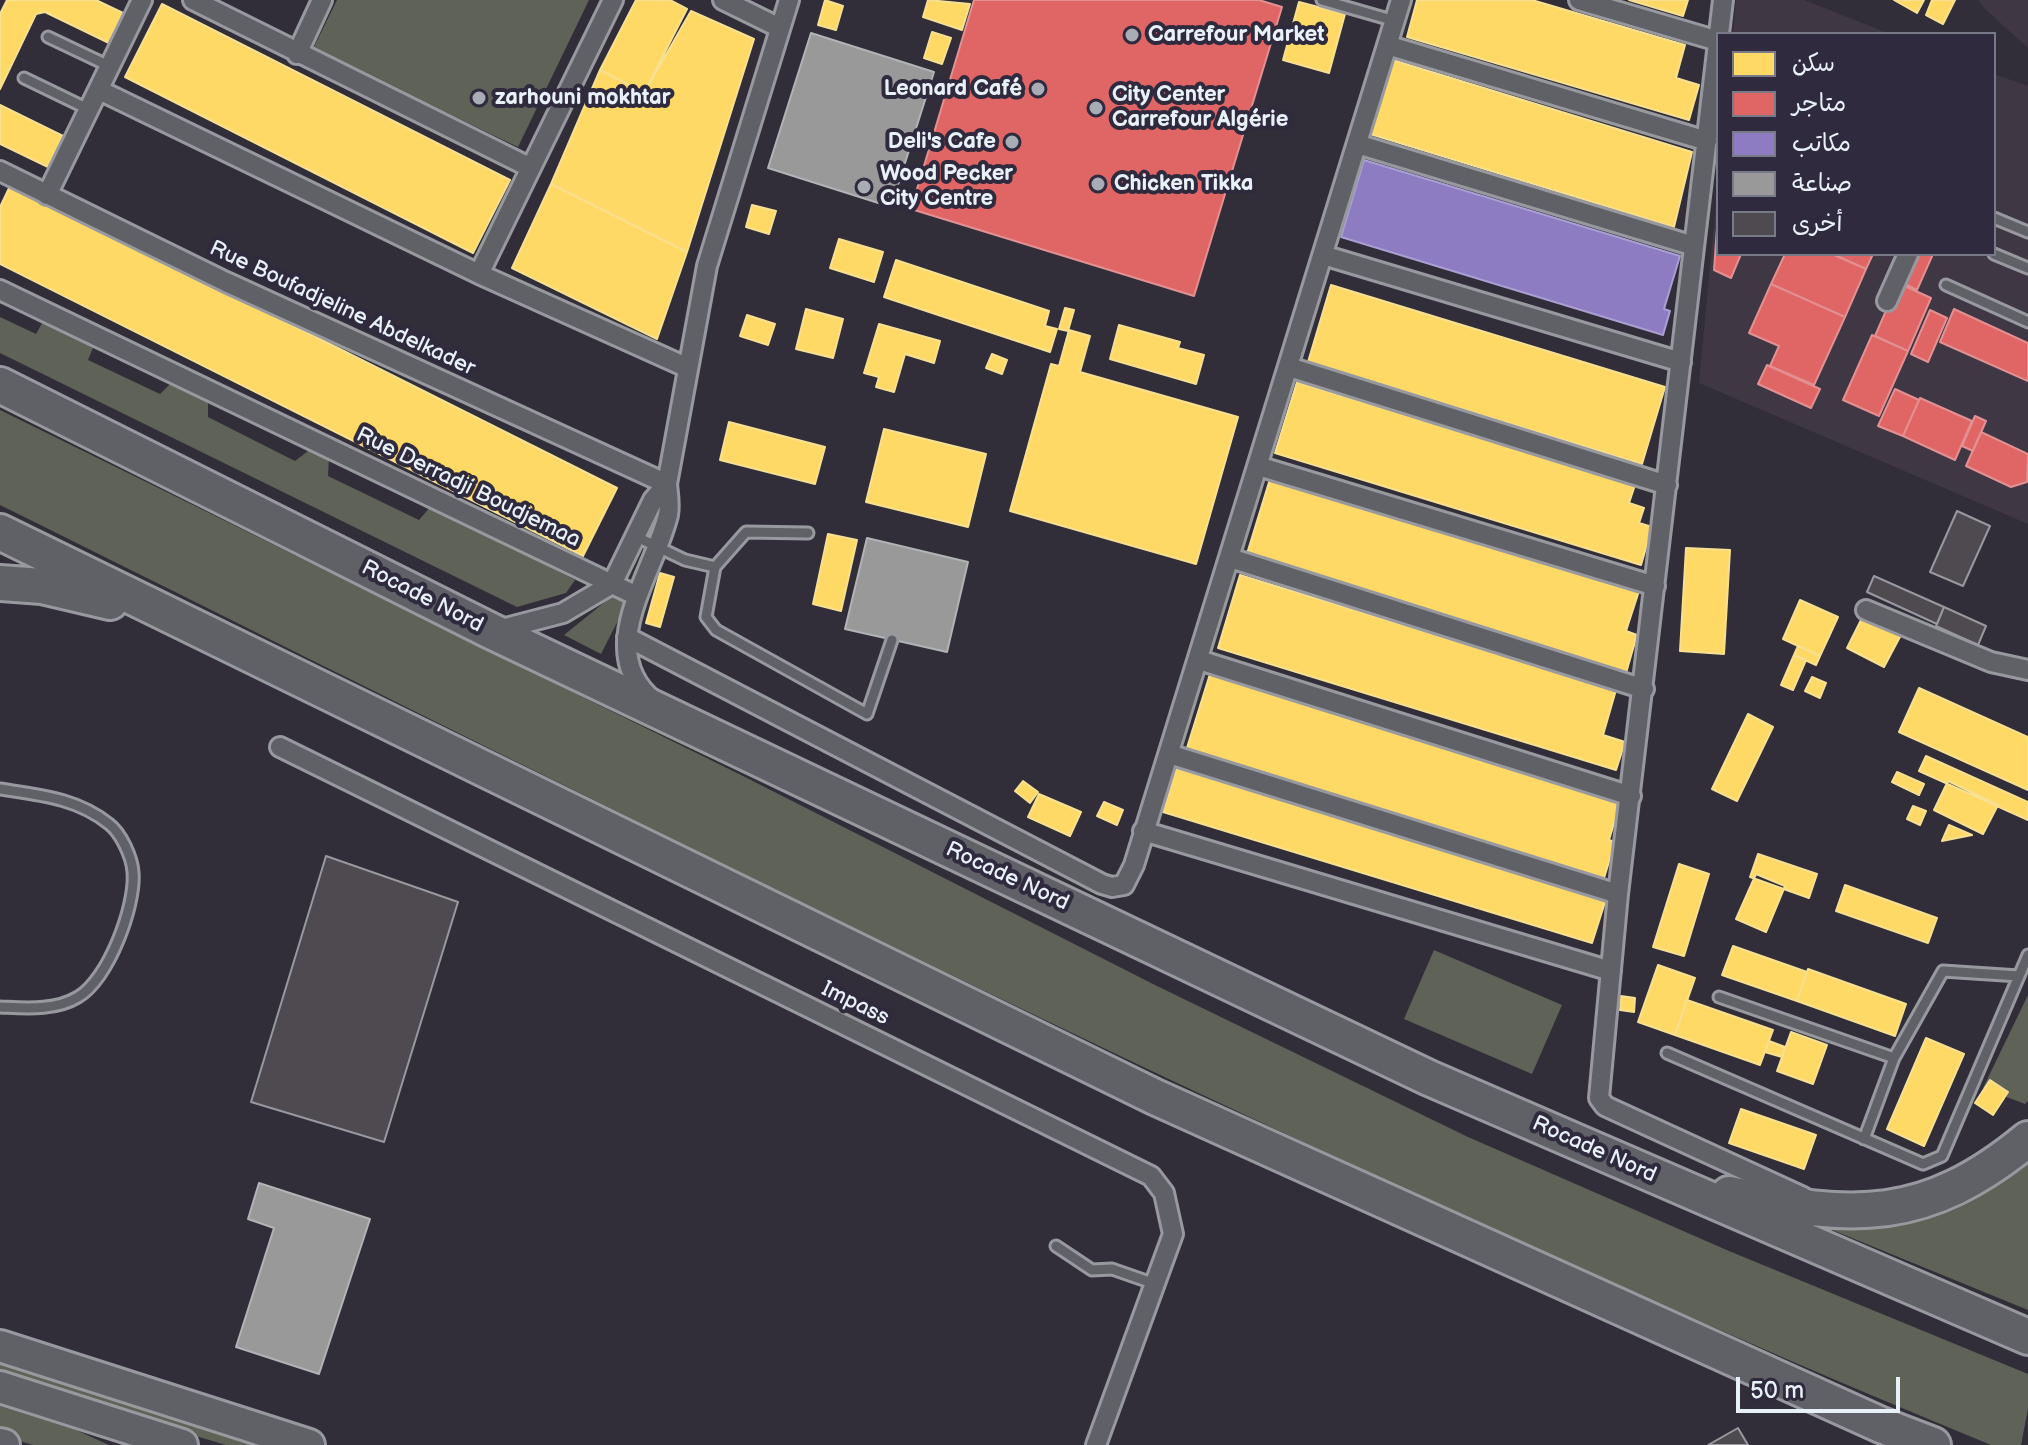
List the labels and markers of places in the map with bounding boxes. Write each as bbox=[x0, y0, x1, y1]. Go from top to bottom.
place label: Carrefour Market bbox=[1148, 22, 1325, 48]
marker: Carrefour Market bbox=[1123, 26, 1141, 44]
place label: Leonard Café bbox=[884, 76, 1022, 102]
marker: Leonard Café bbox=[1029, 80, 1047, 98]
place label: City Center Carrefour Algérie bbox=[1112, 82, 1288, 134]
place label: zarhouni mokhtar bbox=[495, 85, 670, 111]
marker: zarhouni mokhtar bbox=[470, 89, 488, 107]
marker: City Center Carrefour Algérie bbox=[1087, 99, 1105, 117]
place label: Deli's Cafe bbox=[888, 129, 996, 155]
marker: Deli's Cafe bbox=[1003, 133, 1021, 151]
place label: Wood Pecker City Centre bbox=[880, 161, 1013, 212]
place label: Chicken Tikka bbox=[1114, 171, 1253, 197]
marker: Chicken Tikka bbox=[1089, 175, 1107, 193]
marker: Wood Pecker City Centre bbox=[855, 178, 873, 196]

